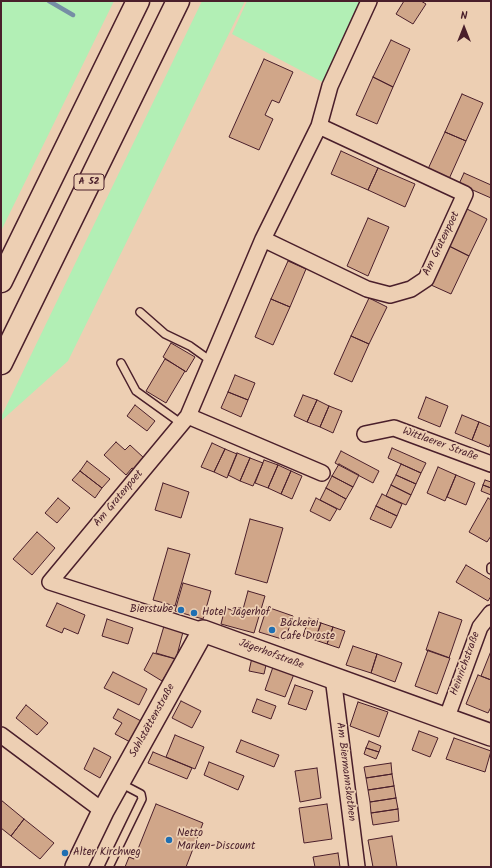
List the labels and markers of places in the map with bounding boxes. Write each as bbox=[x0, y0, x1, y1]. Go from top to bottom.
place label: Bierstube bbox=[130, 603, 173, 617]
marker: Bierstube bbox=[176, 605, 186, 615]
place label: Hotel Jägerhof bbox=[202, 606, 270, 620]
marker: Hotel Jägerhof bbox=[189, 608, 199, 618]
place label: Bäckerei Cafe Droste bbox=[280, 617, 335, 643]
marker: Bäckerei Cafe Droste bbox=[267, 625, 277, 635]
place label: Netto Marken-Discount bbox=[177, 827, 255, 853]
marker: Netto Marken-Discount bbox=[164, 835, 174, 845]
place label: Alter Kirchweg bbox=[73, 846, 141, 860]
marker: Alter Kirchweg bbox=[60, 848, 70, 858]

